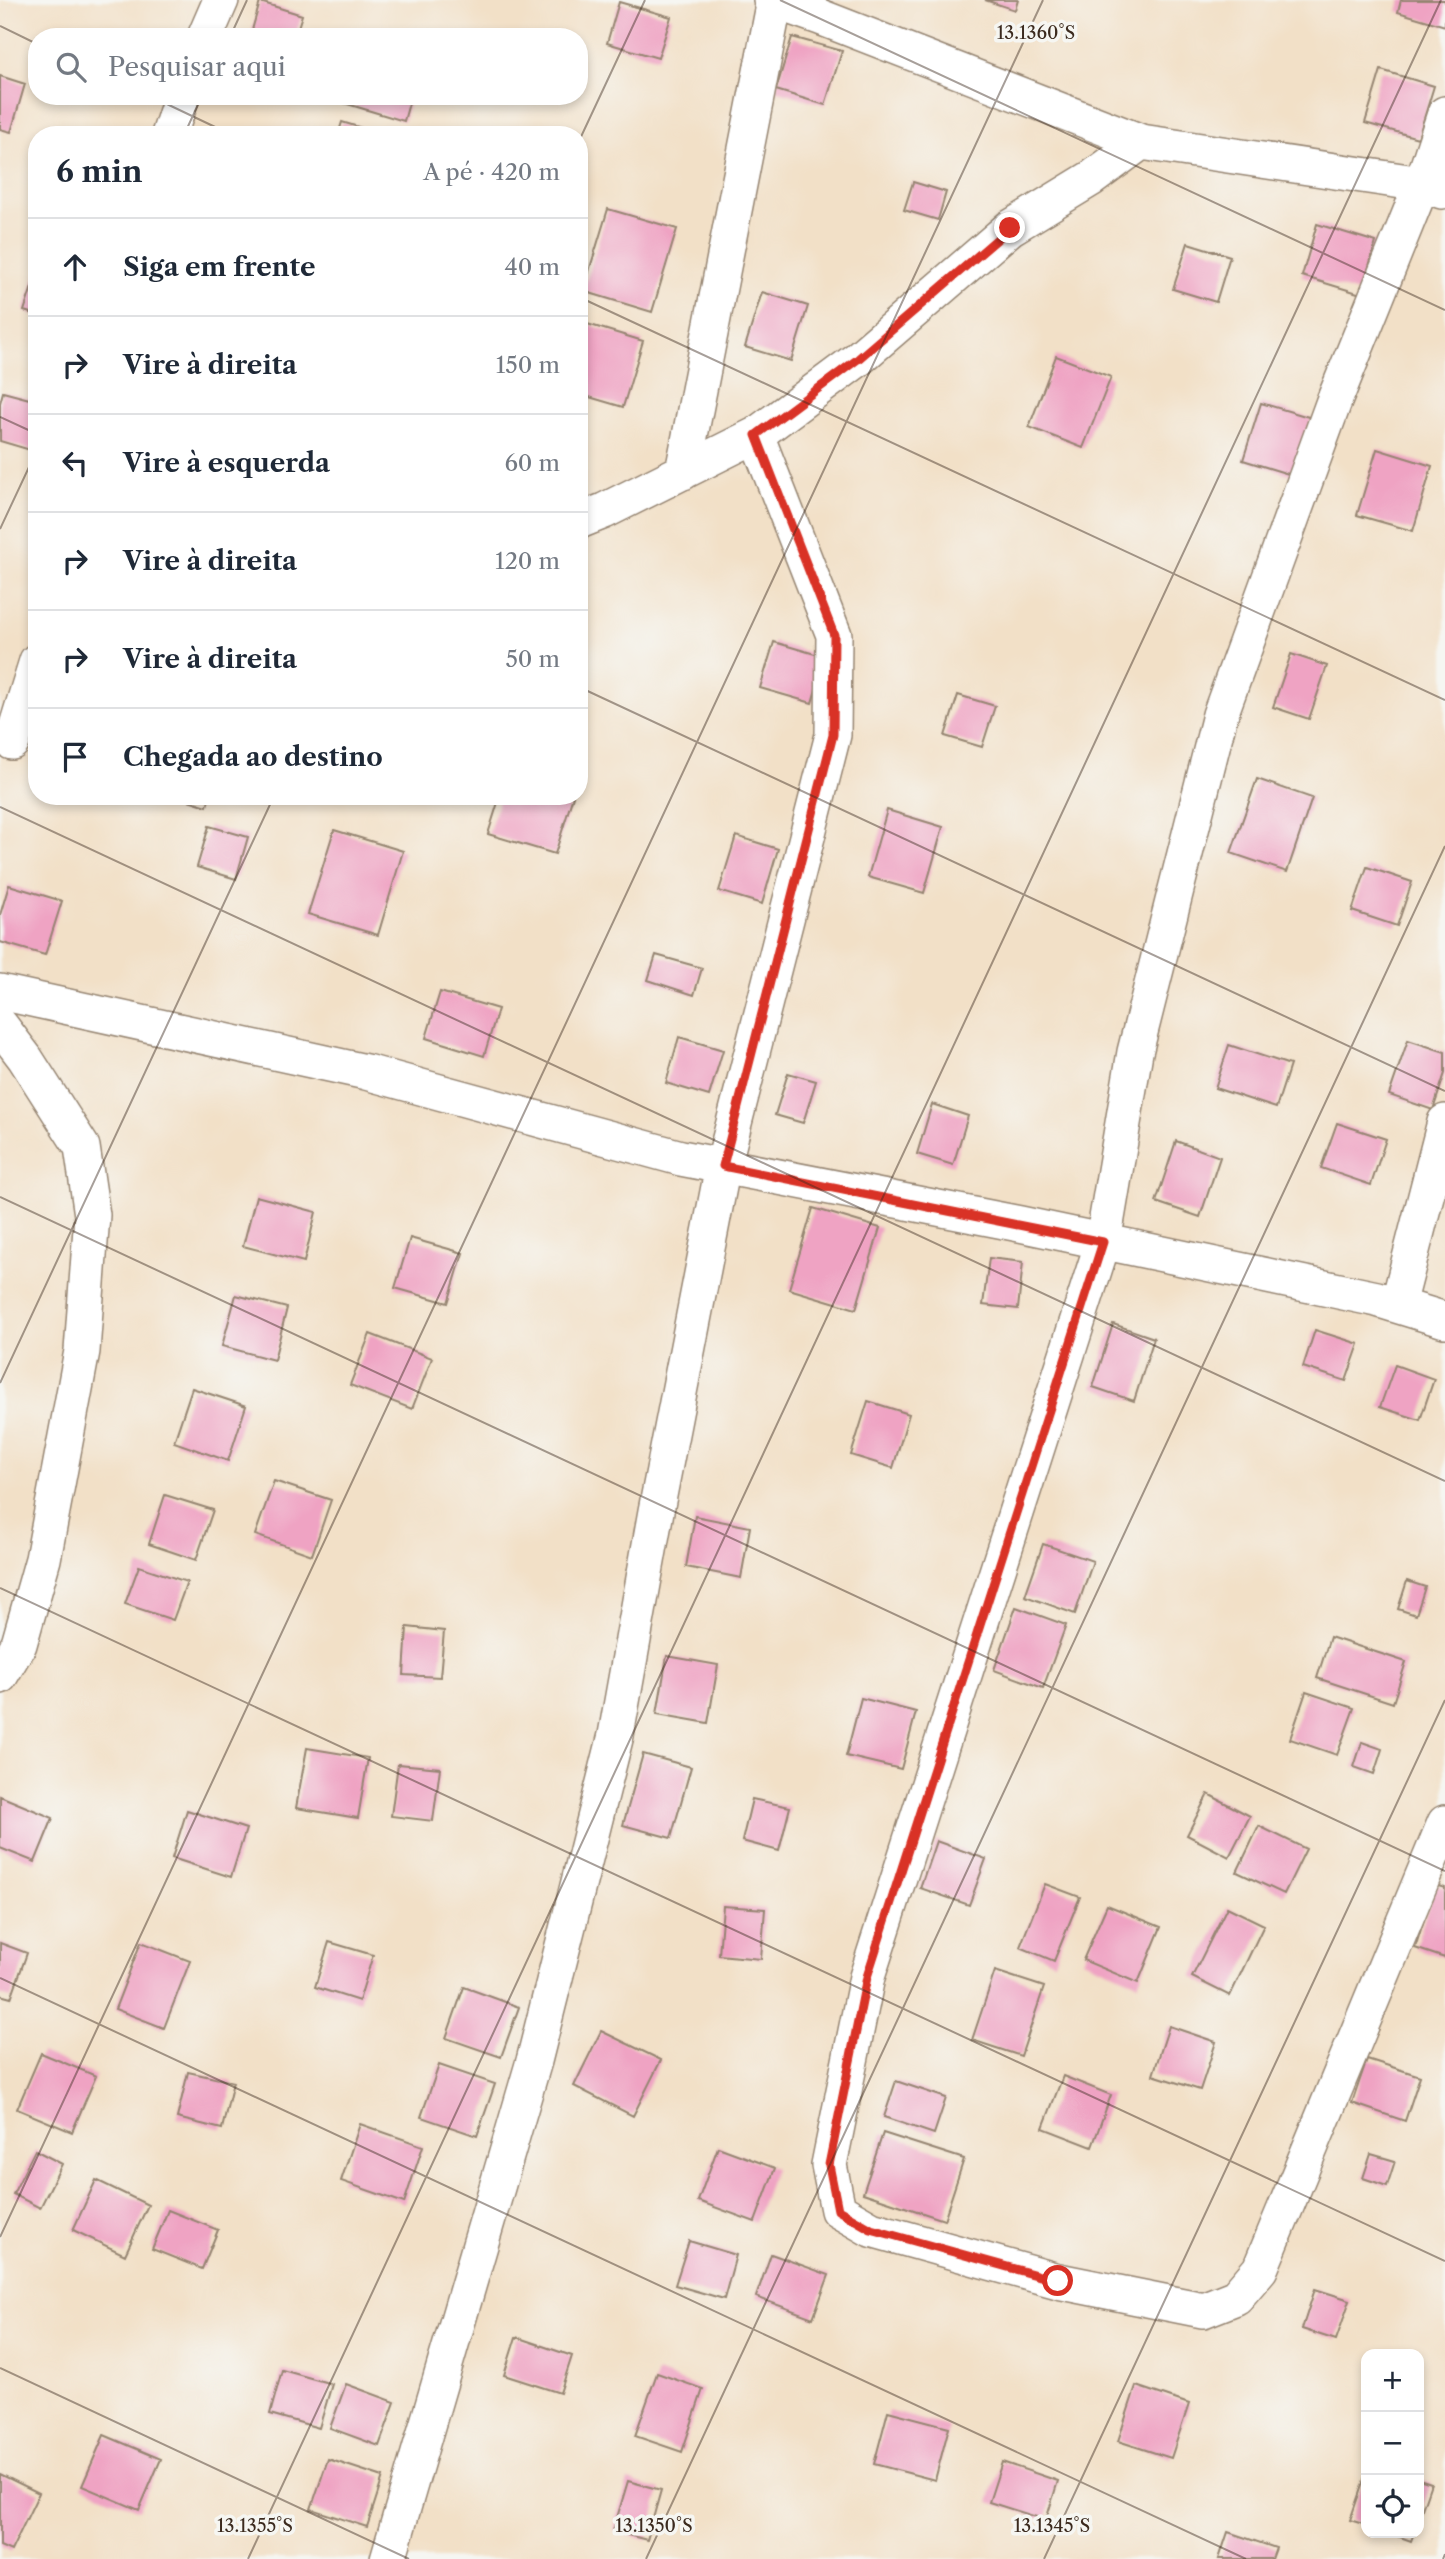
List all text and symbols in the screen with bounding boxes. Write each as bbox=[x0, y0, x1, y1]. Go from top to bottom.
text: 13.1360°S bbox=[997, 22, 1075, 44]
search box bbox=[28, 28, 588, 105]
icon: search bbox=[52, 48, 90, 86]
text: Pesquisar aqui bbox=[108, 51, 286, 83]
text: 6 min bbox=[56, 153, 143, 190]
text: A pé · 420 m bbox=[423, 158, 560, 186]
route end bbox=[994, 212, 1025, 243]
icon: ahead bbox=[56, 248, 94, 286]
text: Siga em frente bbox=[123, 251, 316, 283]
text: 40 m bbox=[505, 253, 560, 281]
icon: right bbox=[56, 346, 94, 384]
text: Vire à direita bbox=[123, 349, 297, 381]
text: 150 m bbox=[496, 351, 560, 379]
icon: left bbox=[56, 444, 94, 482]
text: Vire à esquerda bbox=[123, 447, 330, 479]
text: 60 m bbox=[504, 449, 560, 477]
icon: right bbox=[56, 542, 94, 580]
text: Vire à direita bbox=[123, 545, 297, 577]
text: 120 m bbox=[495, 547, 560, 575]
icon: right bbox=[56, 640, 94, 678]
text: Vire à direita bbox=[123, 643, 297, 675]
text: 50 m bbox=[505, 645, 560, 673]
icon: arrive bbox=[56, 738, 94, 776]
text: Chegada ao destino bbox=[123, 741, 383, 773]
route start bbox=[1042, 2265, 1073, 2296]
map controls bbox=[1361, 2349, 1424, 2538]
button: + bbox=[1361, 2349, 1424, 2412]
button: − bbox=[1361, 2412, 1424, 2475]
button: locate bbox=[1361, 2475, 1424, 2538]
text: 13.1355°S bbox=[217, 2515, 293, 2537]
text: 13.1350°S bbox=[615, 2515, 693, 2537]
text: 13.1345°S bbox=[1014, 2515, 1090, 2537]

